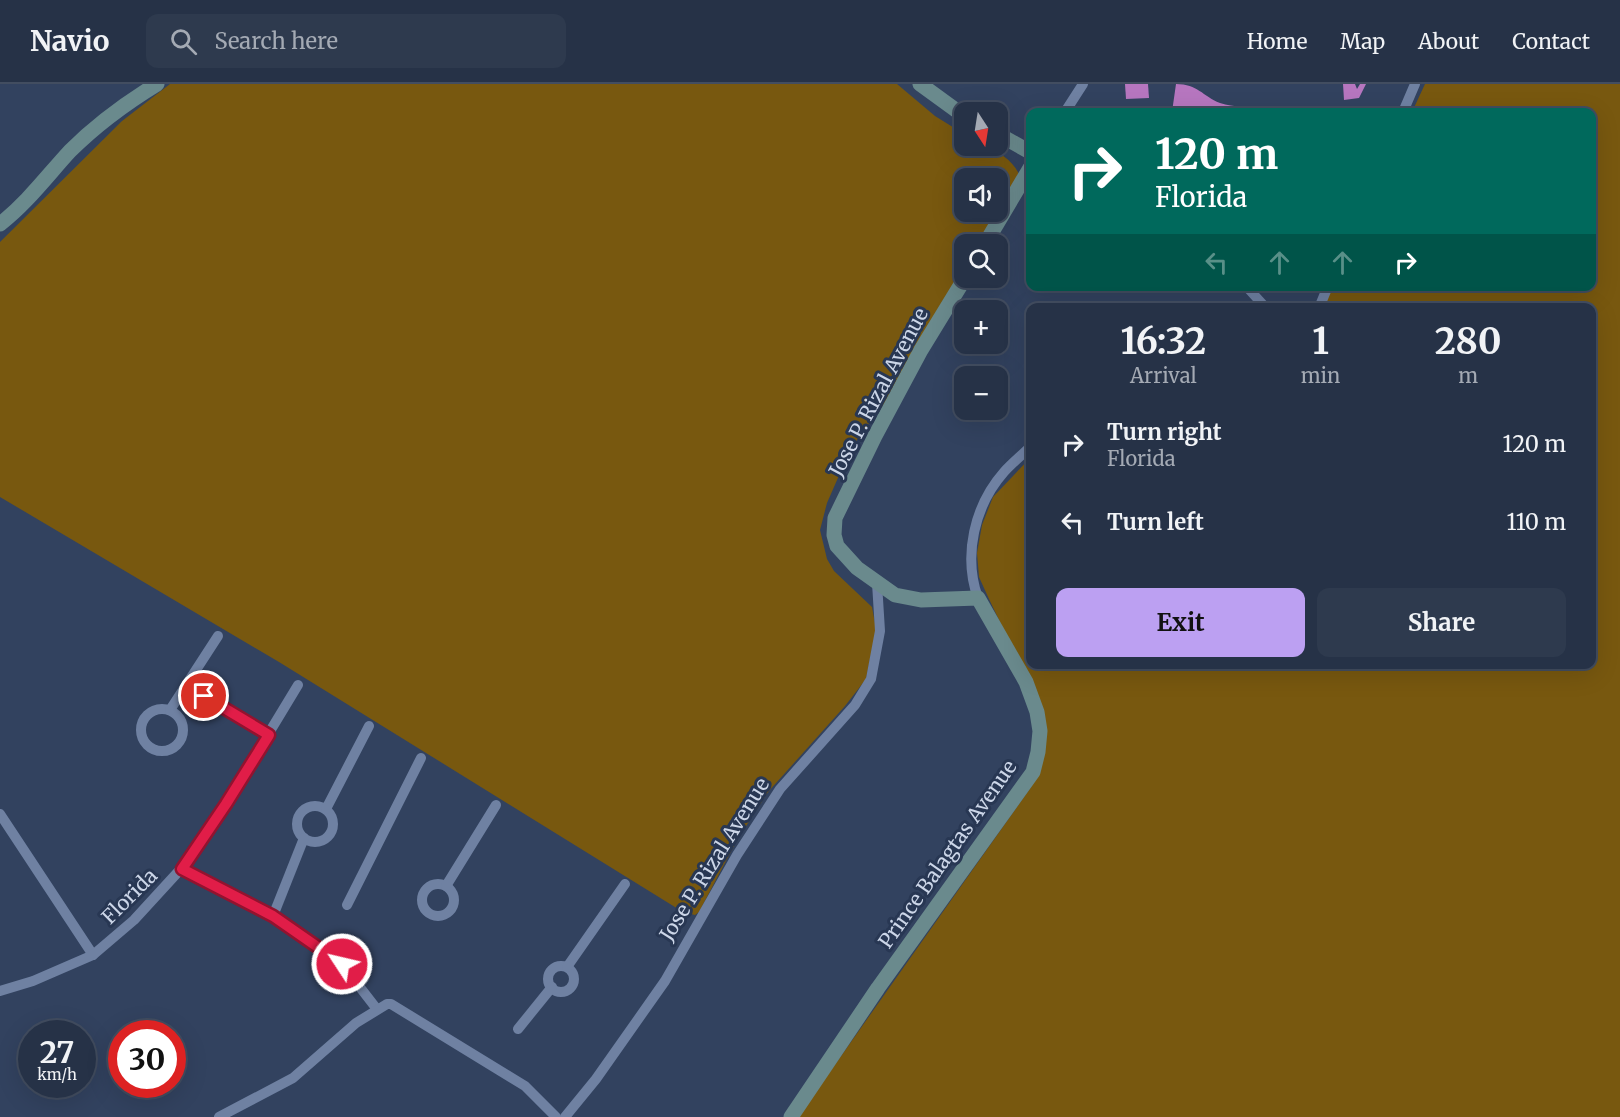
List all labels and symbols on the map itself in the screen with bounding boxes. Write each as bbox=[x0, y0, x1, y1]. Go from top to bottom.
north arrow bbox=[954, 102, 1008, 156]
street label: Jose P. Rizal Avenue bbox=[823, 303, 933, 481]
pin bbox=[178, 670, 229, 721]
street label: Prince Balagtas Avenue bbox=[872, 755, 1022, 953]
street label: Jose P. Rizal Avenue bbox=[653, 773, 774, 946]
street label: Florida bbox=[96, 863, 162, 929]
position arrow bbox=[310, 932, 374, 996]
speed limit sign: 30 bbox=[108, 1020, 186, 1098]

